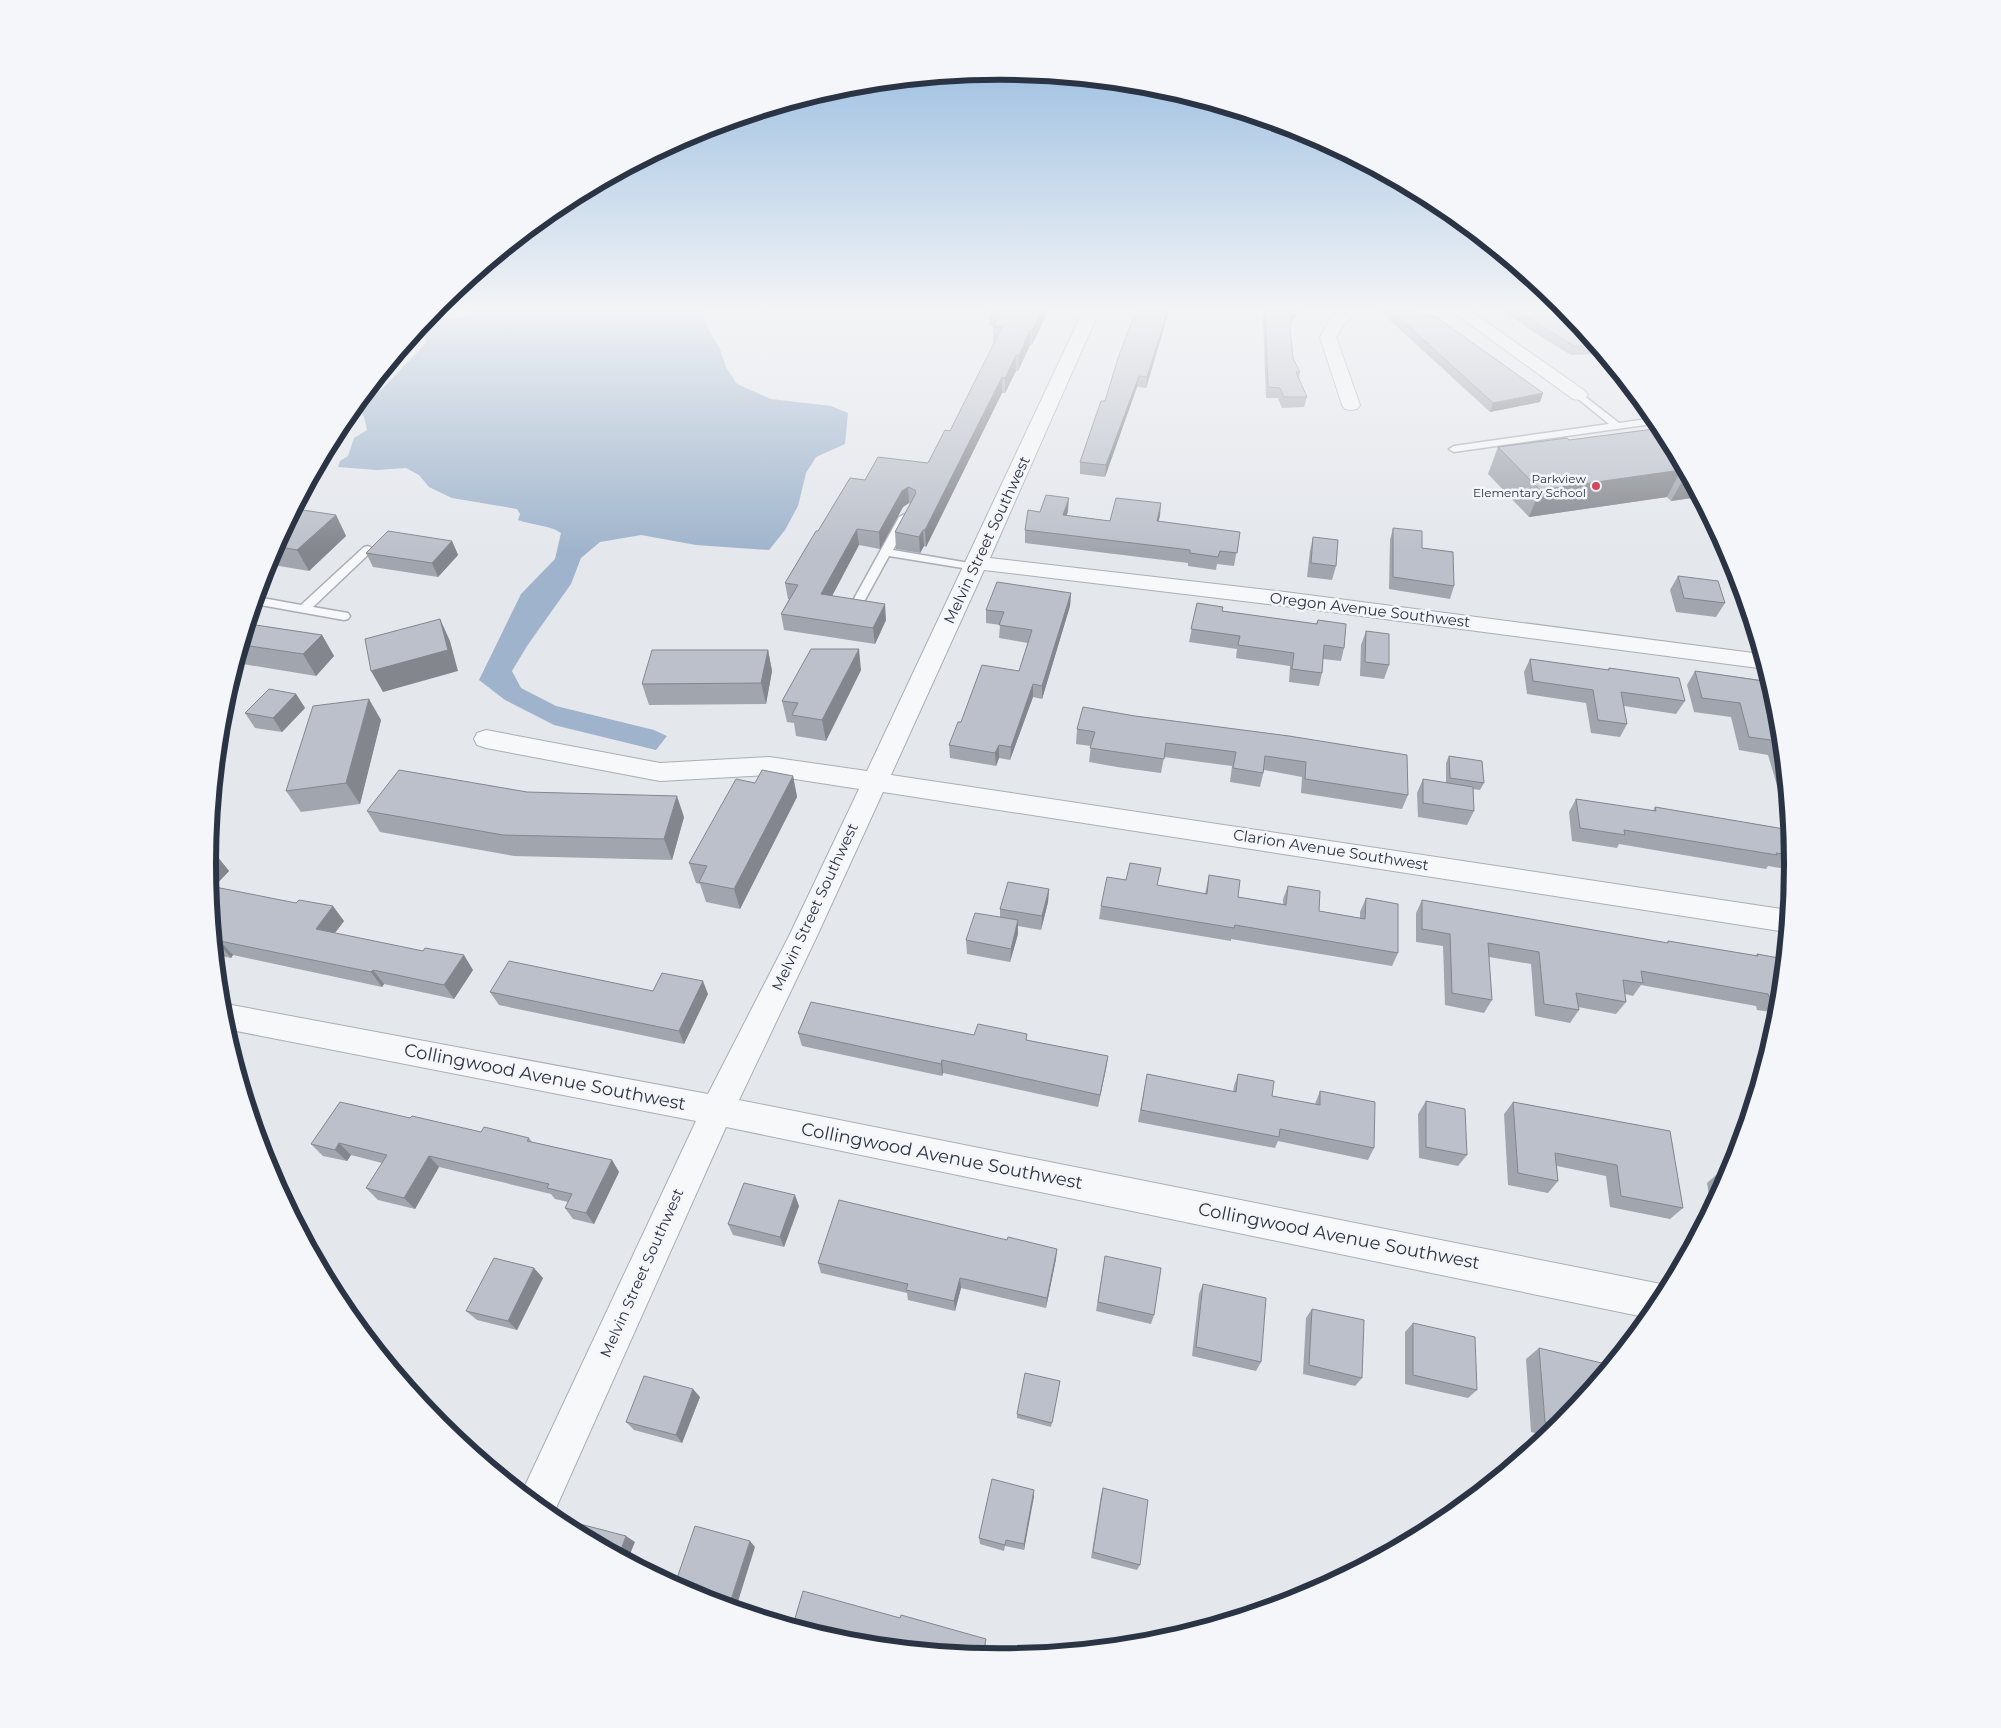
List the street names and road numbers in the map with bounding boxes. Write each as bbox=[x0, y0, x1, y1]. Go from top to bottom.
street label: Melvin Street Southwest bbox=[939, 453, 1034, 627]
street label: Oregon Avenue Southwest bbox=[1269, 588, 1471, 631]
street label: Melvin Street Southwest bbox=[767, 820, 862, 994]
street label: Clarion Avenue Southwest bbox=[1232, 825, 1430, 874]
street label: Collingwood Avenue Southwest bbox=[402, 1039, 688, 1115]
street label: Collingwood Avenue Southwest bbox=[799, 1118, 1085, 1194]
street label: Melvin Street Southwest bbox=[596, 1185, 687, 1360]
street label: Collingwood Avenue Southwest bbox=[1196, 1198, 1482, 1274]

